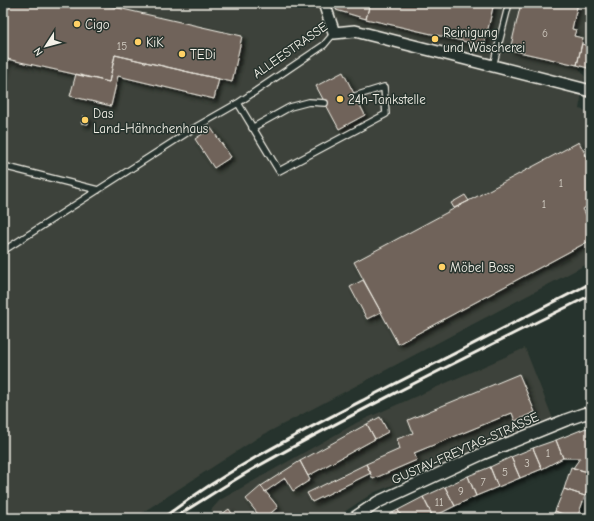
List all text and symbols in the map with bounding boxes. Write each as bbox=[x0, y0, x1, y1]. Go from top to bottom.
place label: Cigo bbox=[85, 17, 110, 32]
marker: Cigo bbox=[72, 19, 82, 29]
street label: ALLEESTRASSE bbox=[250, 19, 330, 81]
place label: Reinigung und Wäscherei bbox=[443, 25, 525, 55]
north arrow bbox=[26, 26, 66, 66]
house number: 6 bbox=[542, 27, 548, 40]
marker: Reinigung und Wäscherei bbox=[430, 34, 440, 44]
place label: KiK bbox=[146, 35, 164, 50]
marker: KiK bbox=[133, 37, 143, 47]
house number: 15 bbox=[117, 40, 127, 53]
text: N bbox=[31, 45, 46, 58]
place label: TEDi bbox=[190, 47, 216, 62]
marker: TEDi bbox=[177, 49, 187, 59]
place label: 24h-Tankstelle bbox=[348, 92, 426, 107]
marker: 24h-Tankstelle bbox=[335, 94, 345, 104]
place label: Das Land-Hähnchenhaus bbox=[93, 106, 208, 136]
marker: Das Land-Hähnchenhaus bbox=[80, 115, 90, 125]
house number: 1 bbox=[559, 177, 563, 190]
house number: 1 bbox=[542, 198, 546, 211]
place label: Möbel Boss bbox=[450, 260, 514, 275]
marker: Möbel Boss bbox=[437, 262, 447, 272]
street label: GUSTAV-FREYTAG-STRASSE bbox=[389, 409, 541, 487]
house number: 1 bbox=[546, 447, 550, 460]
house number: 3 bbox=[524, 457, 530, 470]
house number: 5 bbox=[502, 466, 508, 479]
house number: 7 bbox=[480, 476, 486, 489]
house number: 9 bbox=[458, 485, 464, 498]
house number: 11 bbox=[435, 496, 443, 509]

